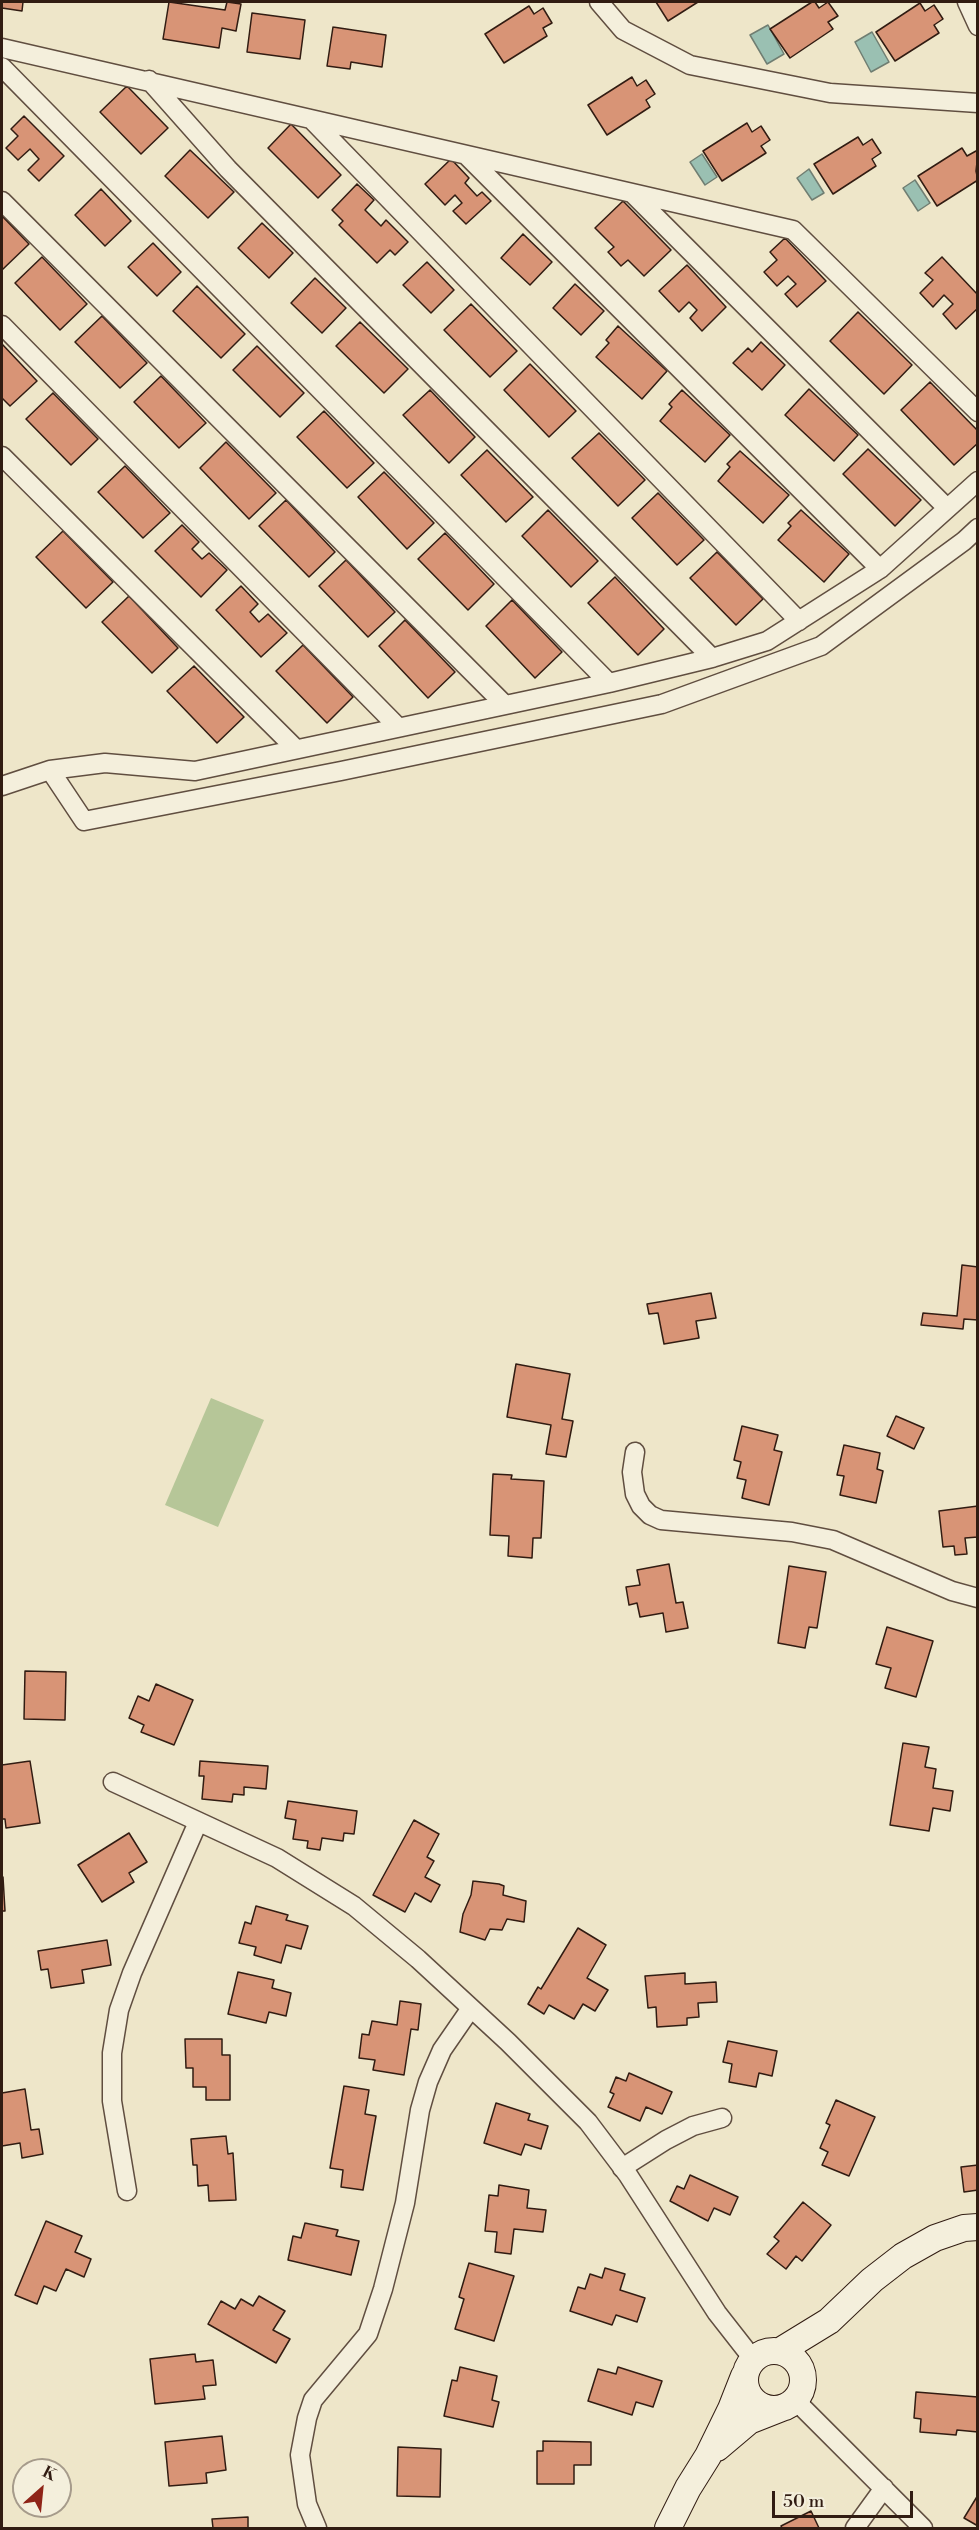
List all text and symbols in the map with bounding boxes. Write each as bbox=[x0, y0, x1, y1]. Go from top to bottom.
north arrow bbox=[12, 2458, 72, 2518]
text: K bbox=[39, 2462, 60, 2486]
scale bar bbox=[775, 2479, 916, 2517]
text: 50 m bbox=[783, 2490, 824, 2513]

